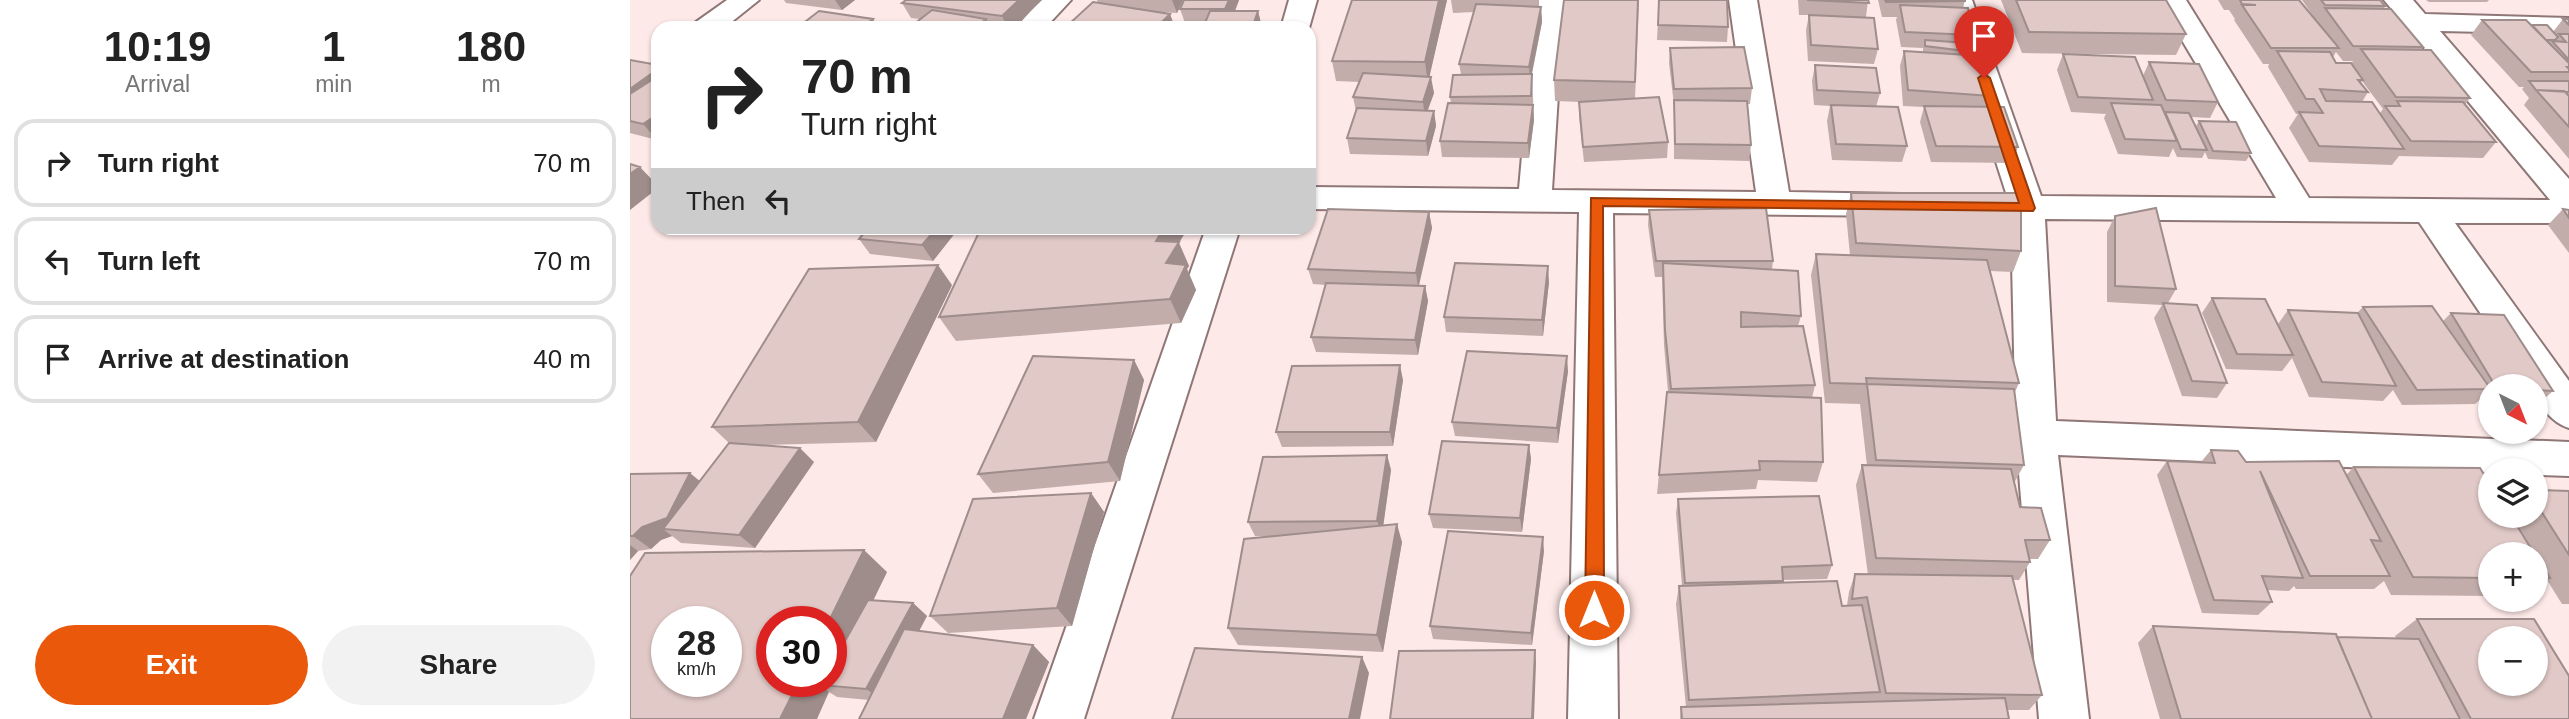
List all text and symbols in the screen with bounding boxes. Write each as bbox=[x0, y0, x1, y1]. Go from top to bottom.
pin bbox=[1954, 6, 2014, 78]
icon: arrive bbox=[1965, 17, 2003, 55]
text: 10:19 bbox=[104, 23, 211, 70]
text: 1 bbox=[322, 23, 345, 70]
text: 180 bbox=[456, 23, 526, 70]
icon: right bbox=[686, 49, 777, 140]
text: 70 m bbox=[801, 49, 913, 103]
text: Arrival bbox=[125, 71, 190, 97]
text: min bbox=[315, 71, 352, 97]
text: m bbox=[482, 71, 501, 97]
text: Turn right bbox=[801, 106, 937, 142]
icon: right bbox=[39, 144, 77, 182]
text: Turn right bbox=[98, 148, 219, 178]
text: 70 m bbox=[533, 148, 591, 178]
icon: left bbox=[759, 182, 797, 220]
text: Then bbox=[686, 186, 745, 216]
icon: left bbox=[39, 242, 77, 280]
text: Turn left bbox=[98, 246, 200, 276]
text: 70 m bbox=[533, 246, 591, 276]
icon: arrive bbox=[39, 340, 77, 378]
text: Arrive at destination bbox=[98, 344, 349, 374]
text: 40 m bbox=[533, 344, 591, 374]
north arrow bbox=[2478, 374, 2548, 444]
map controls bbox=[2478, 374, 2548, 696]
button: layers bbox=[2478, 458, 2548, 528]
button: + bbox=[2478, 542, 2548, 612]
position arrow bbox=[1557, 573, 1631, 647]
speed limit sign: 30 bbox=[756, 606, 847, 697]
text: 28 bbox=[677, 623, 716, 662]
button: Exit bbox=[35, 625, 308, 705]
button: Share bbox=[322, 625, 595, 705]
button: − bbox=[2478, 626, 2548, 696]
text: km/h bbox=[677, 659, 716, 679]

